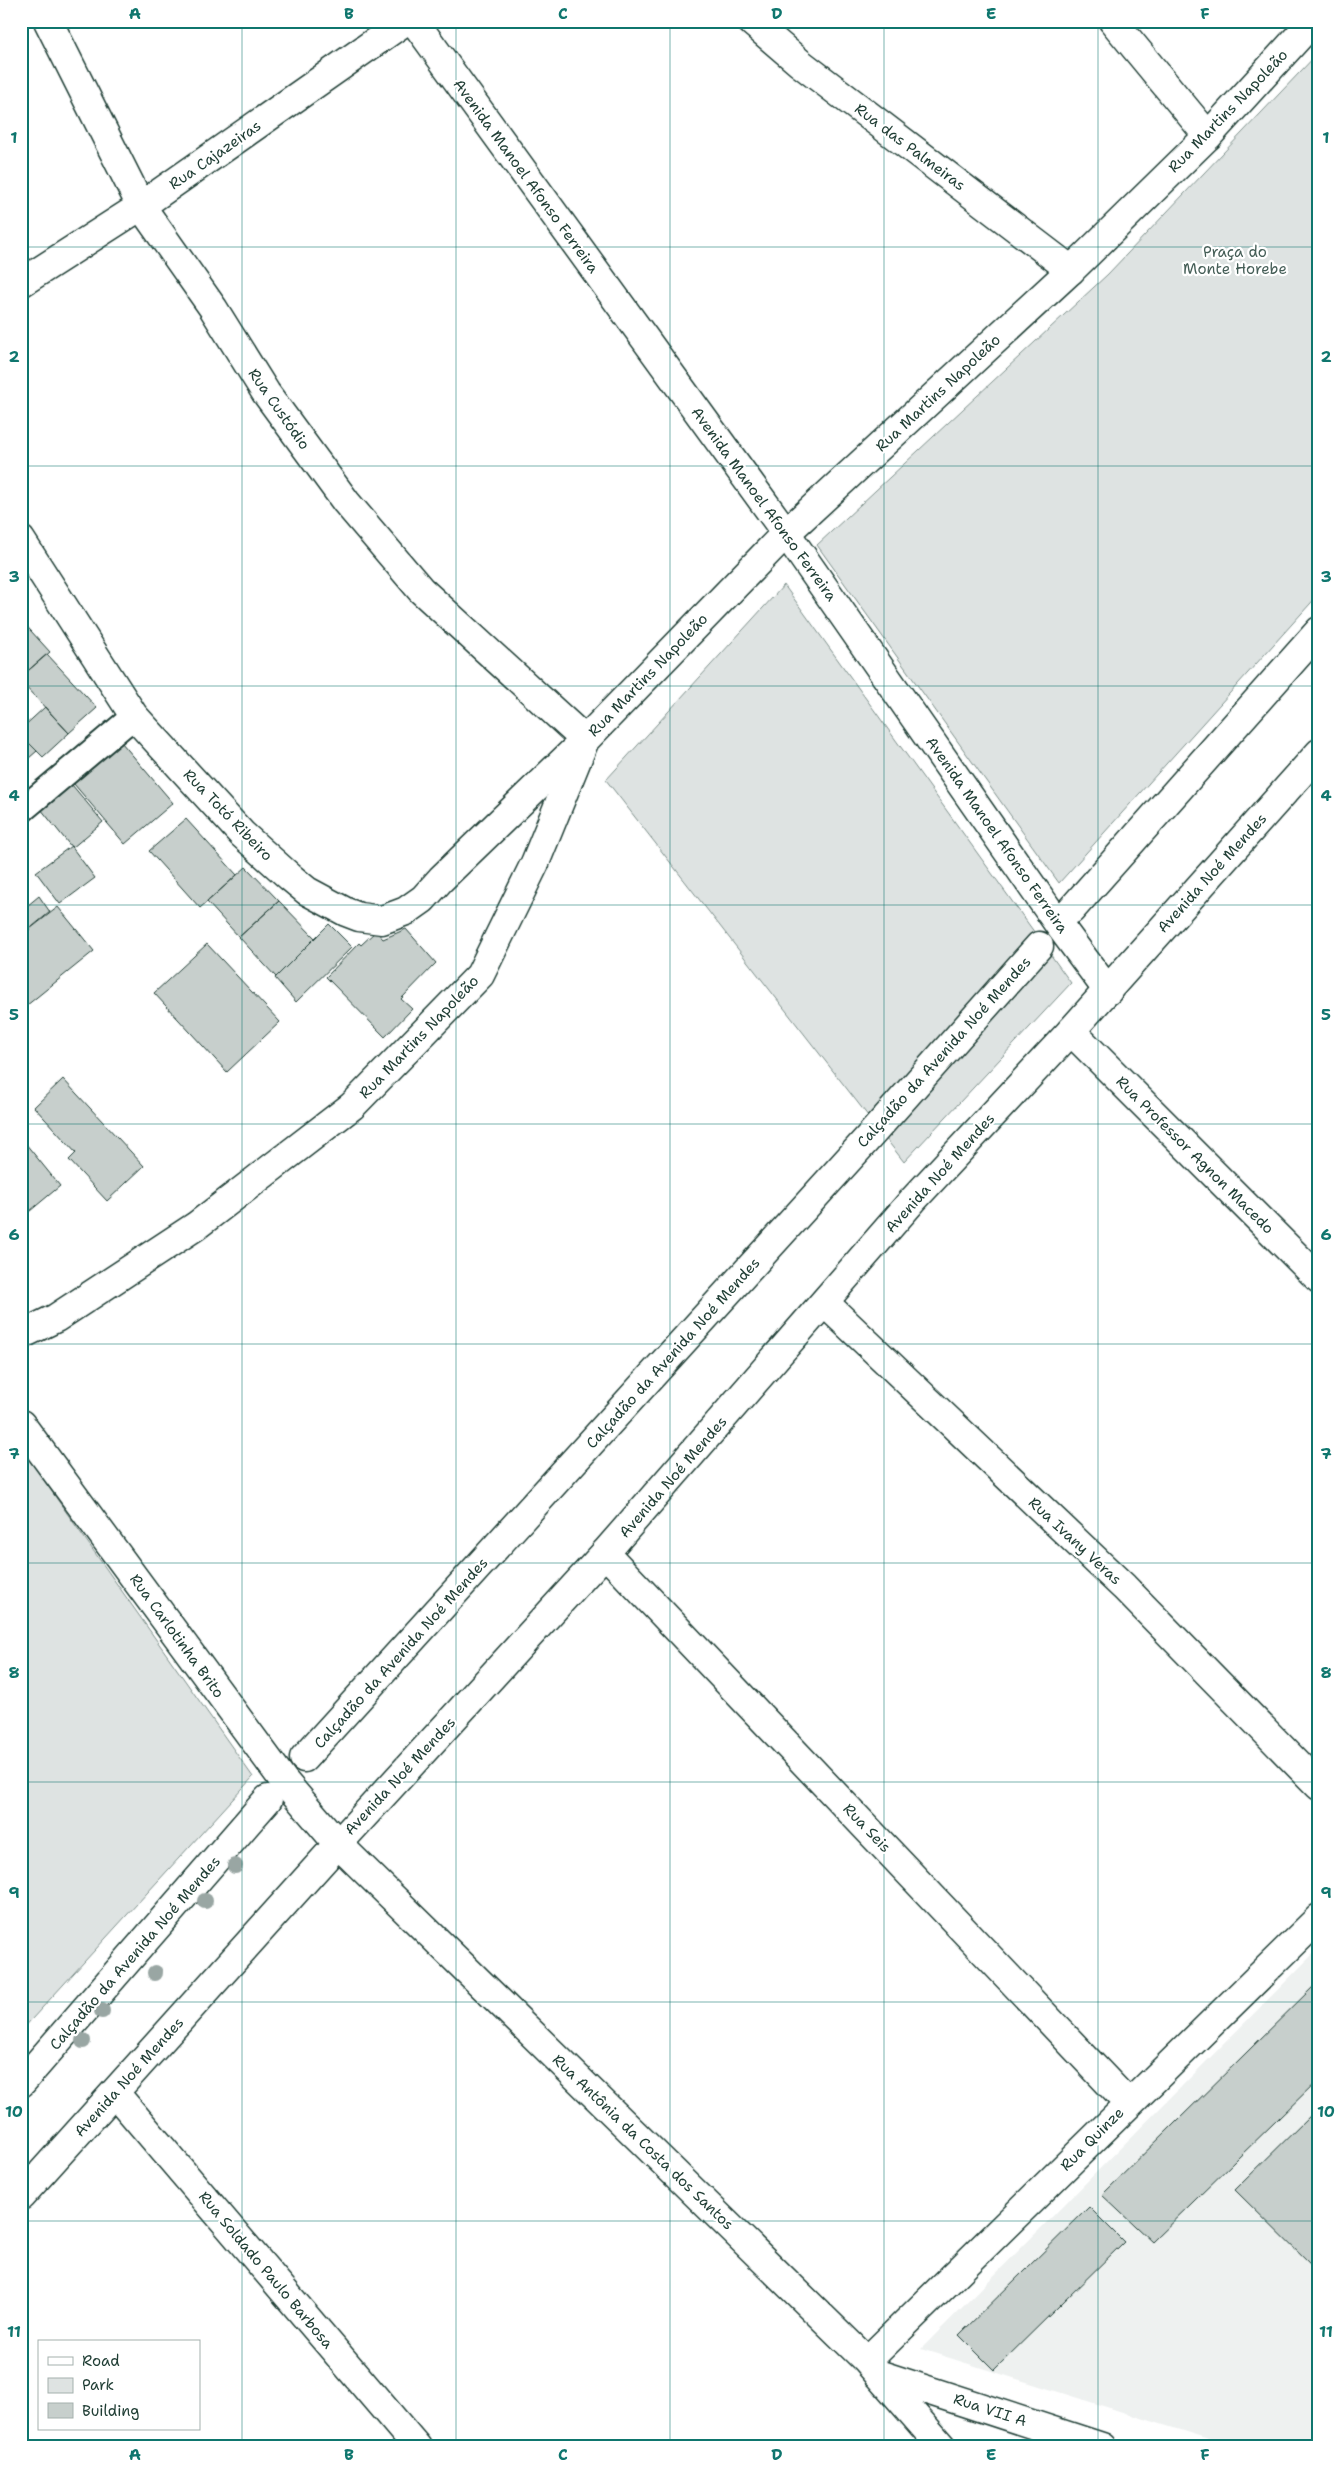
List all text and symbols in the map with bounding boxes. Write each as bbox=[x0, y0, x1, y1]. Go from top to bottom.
text: A bbox=[129, 3, 141, 24]
text: B bbox=[344, 3, 354, 24]
text: C bbox=[558, 3, 568, 24]
text: D bbox=[771, 3, 783, 24]
text: E bbox=[986, 3, 996, 24]
text: F bbox=[1200, 3, 1210, 24]
street label: Rua Martins Napoleão bbox=[1164, 45, 1292, 177]
street label: Avenida Manoel Afonso Ferreira bbox=[449, 75, 604, 278]
street label: Rua das Palmeiras bbox=[850, 99, 970, 195]
street label: Rua Cajazeiras bbox=[165, 116, 265, 194]
text: 1 bbox=[10, 127, 18, 148]
text: 1 bbox=[1322, 127, 1330, 148]
park label: Praça do Monte Horebe bbox=[1183, 242, 1287, 279]
street label: Rua Martins Napoleão bbox=[871, 330, 1005, 456]
text: 2 bbox=[8, 346, 20, 367]
text: 2 bbox=[1320, 346, 1332, 367]
street label: Rua Custódio bbox=[244, 364, 314, 454]
street label: Avenida Manoel Afonso Ferreira bbox=[687, 403, 842, 606]
text: 3 bbox=[8, 566, 20, 587]
text: 3 bbox=[1320, 566, 1332, 587]
street label: Rua Martins Napoleão bbox=[584, 609, 712, 741]
street label: Avenida Manoel Afonso Ferreira bbox=[921, 733, 1073, 938]
street label: Rua Totó Ribeiro bbox=[179, 765, 277, 865]
text: 4 bbox=[8, 785, 20, 806]
text: 4 bbox=[1320, 785, 1332, 806]
street label: Avenida Noé Mendes bbox=[1153, 809, 1271, 937]
street label: Calçadão da Avenida Noé Mendes bbox=[853, 952, 1035, 1152]
street label: Rua Martins Napoleão bbox=[355, 971, 483, 1103]
text: 5 bbox=[9, 1004, 19, 1025]
text: 5 bbox=[1321, 1004, 1331, 1025]
street label: Rua Professor Agnon Macedo bbox=[1112, 1072, 1278, 1238]
street label: Avenida Noé Mendes bbox=[881, 1109, 999, 1237]
text: 6 bbox=[8, 1224, 20, 1245]
text: 6 bbox=[1320, 1224, 1332, 1245]
street label: Calçadão da Avenida Noé Mendes bbox=[582, 1253, 764, 1453]
street label: Avenida Noé Mendes bbox=[615, 1412, 731, 1542]
text: 7 bbox=[8, 1443, 20, 1464]
text: 7 bbox=[1320, 1443, 1332, 1464]
street label: Rua Ivany Veras bbox=[1024, 1493, 1126, 1589]
street label: Calçadão da Avenida Noé Mendes bbox=[310, 1553, 492, 1753]
street label: Rua Carlotinha Brito bbox=[125, 1570, 229, 1702]
text: 8 bbox=[8, 1662, 20, 1683]
text: 8 bbox=[1320, 1662, 1332, 1683]
street label: Avenida Noé Mendes bbox=[340, 1713, 460, 1839]
street label: Rua Seis bbox=[839, 1799, 895, 1857]
street label: Calçadão da Avenida Noé Mendes bbox=[45, 1852, 225, 2054]
text: 9 bbox=[8, 1882, 20, 1903]
text: 9 bbox=[1320, 1882, 1332, 1903]
street label: Avenida Noé Mendes bbox=[70, 2013, 188, 2141]
street label: Rua Antônia da Costa dos Santos bbox=[548, 2050, 738, 2234]
text: 10 bbox=[5, 2101, 23, 2122]
text: 10 bbox=[1317, 2101, 1335, 2122]
street label: Rua Quinze bbox=[1056, 2103, 1128, 2175]
street label: Rua Soldado Paulo Barbosa bbox=[194, 2187, 338, 2353]
text: 11 bbox=[7, 2321, 21, 2342]
text: 11 bbox=[1319, 2321, 1333, 2342]
legend bbox=[38, 2340, 200, 2430]
text: Road bbox=[82, 2351, 120, 2371]
text: Park bbox=[82, 2375, 114, 2395]
street label: Rua VII A bbox=[951, 2389, 1029, 2431]
text: Building bbox=[82, 2401, 139, 2421]
text: A bbox=[129, 2444, 141, 2465]
text: B bbox=[344, 2444, 354, 2465]
text: C bbox=[558, 2444, 568, 2465]
text: D bbox=[771, 2444, 783, 2465]
text: E bbox=[986, 2444, 996, 2465]
text: F bbox=[1200, 2444, 1210, 2465]

